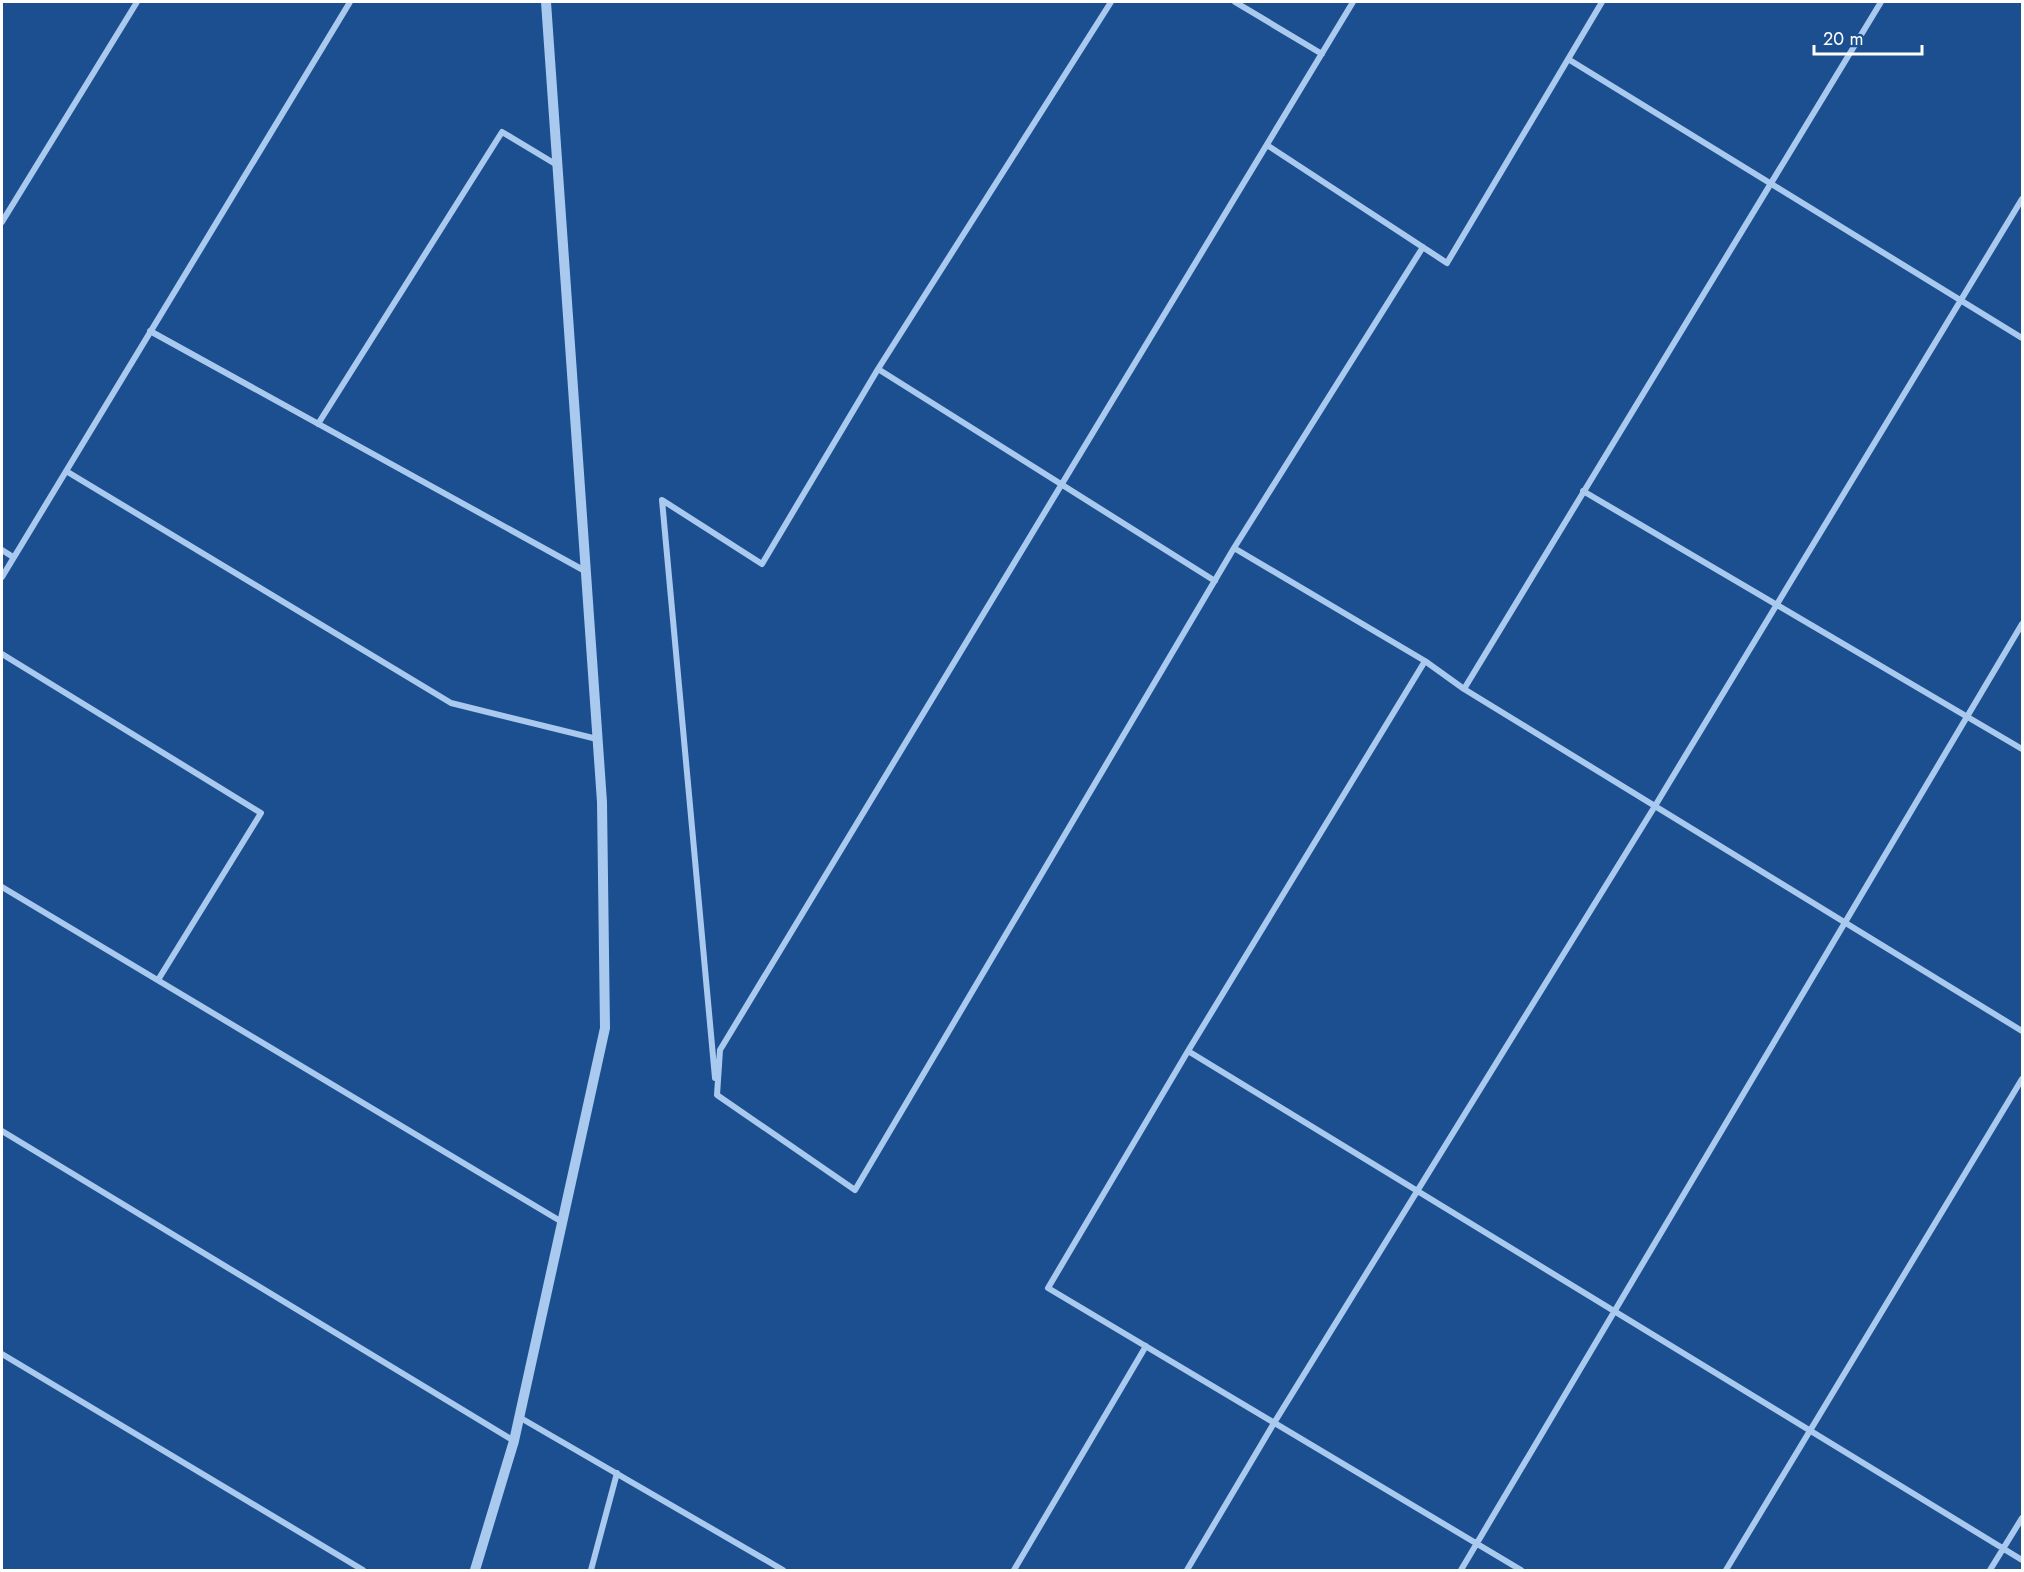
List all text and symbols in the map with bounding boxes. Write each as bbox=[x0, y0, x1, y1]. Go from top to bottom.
scale bar bbox=[1814, 18, 1922, 56]
text: 20 m bbox=[1823, 26, 1863, 52]

